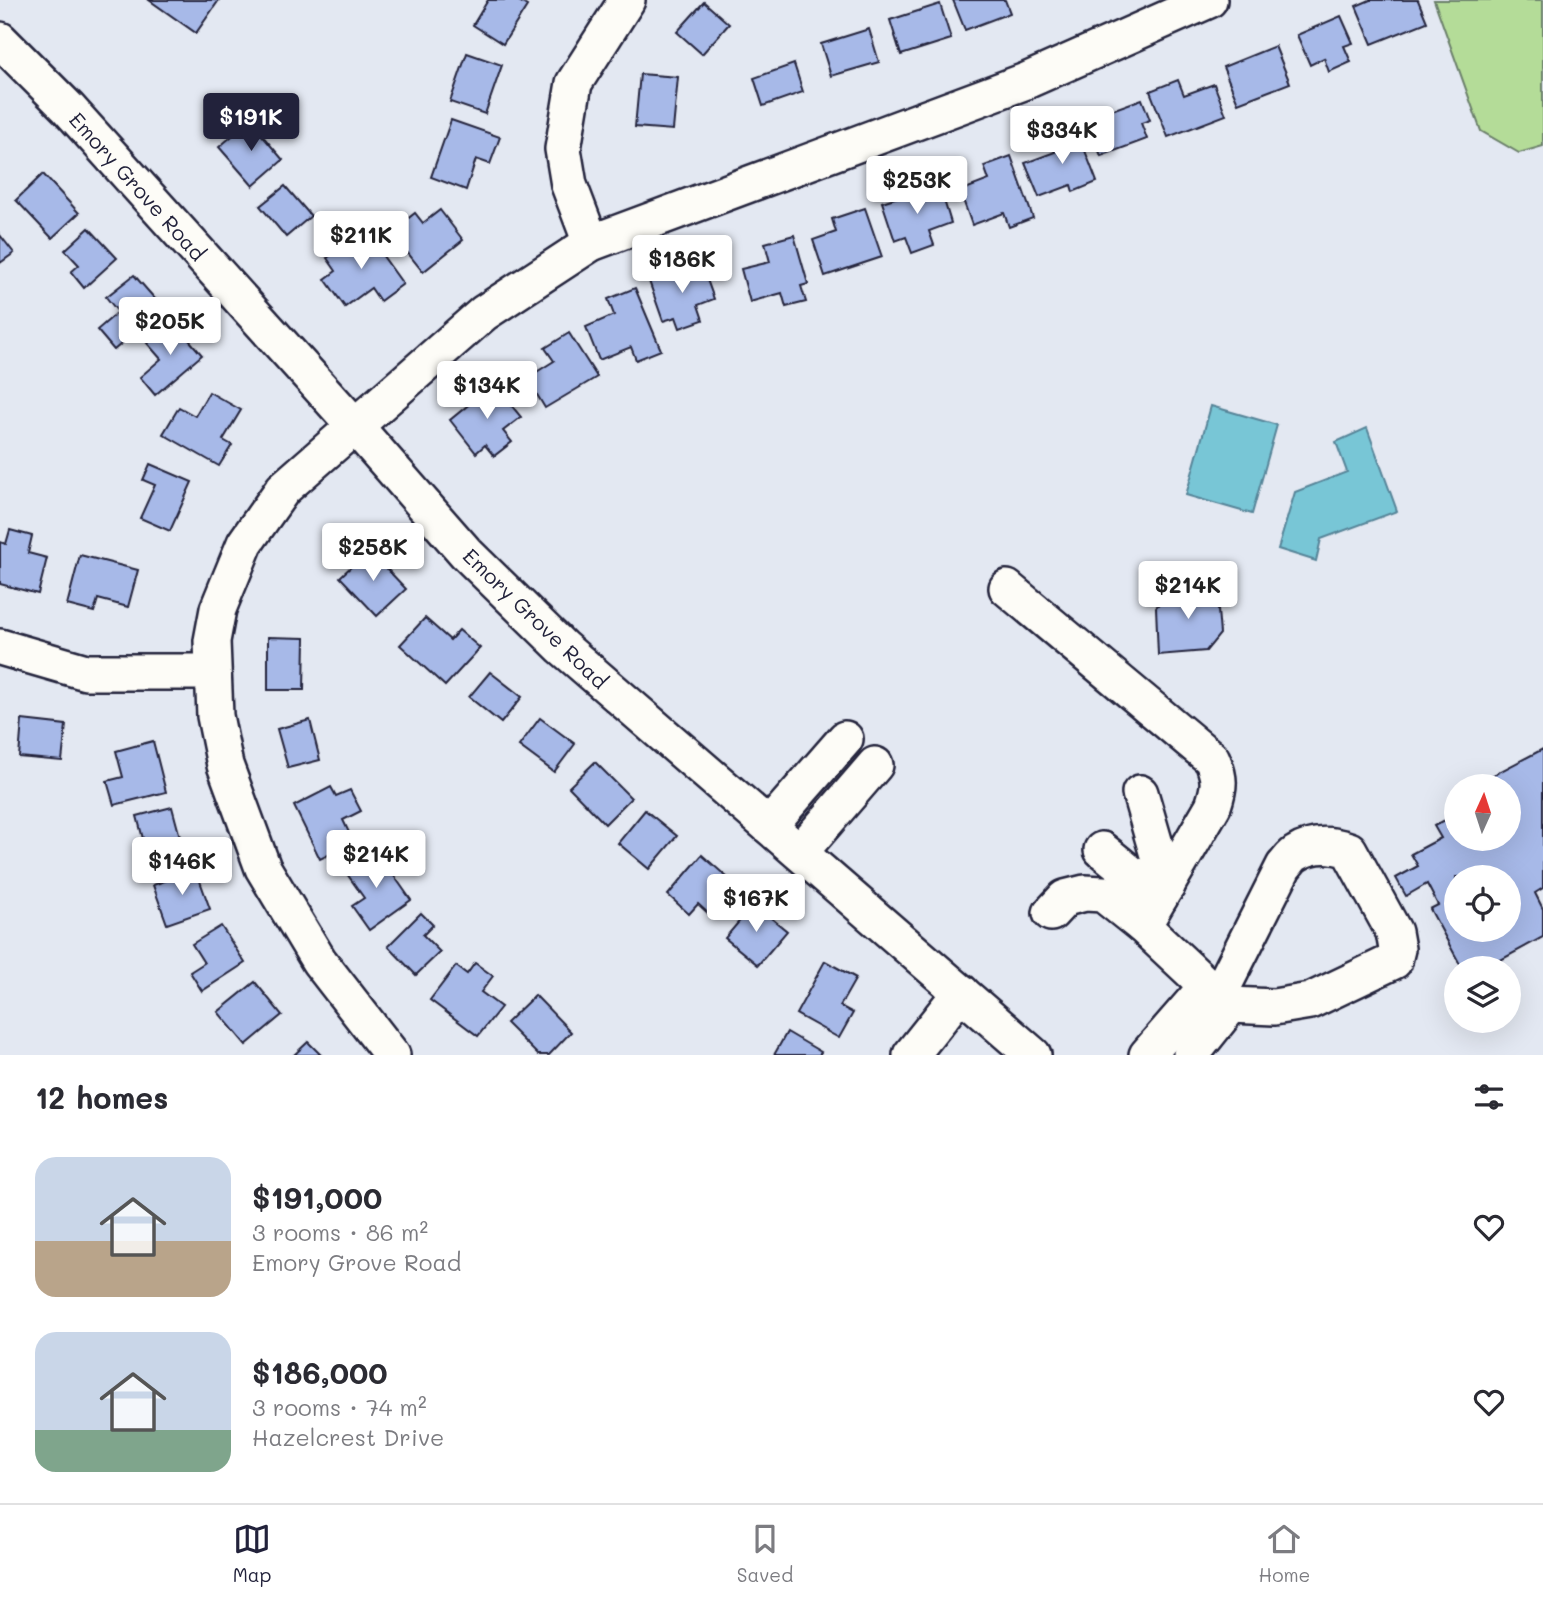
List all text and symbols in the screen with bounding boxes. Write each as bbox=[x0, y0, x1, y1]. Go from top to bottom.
pin: $191K bbox=[202, 94, 300, 153]
text: $191K bbox=[219, 101, 283, 131]
street label: Emory Grove Road bbox=[64, 106, 212, 266]
pin: $334K bbox=[1013, 106, 1111, 166]
text: $334K bbox=[1026, 114, 1098, 144]
pin: $253K bbox=[868, 156, 966, 216]
text: $253K bbox=[882, 164, 952, 194]
pin: $211K bbox=[312, 212, 410, 271]
text: $211K bbox=[330, 219, 392, 249]
pin: $186K bbox=[633, 236, 731, 295]
text: $186K bbox=[648, 243, 716, 273]
pin: $205K bbox=[121, 298, 219, 357]
text: $205K bbox=[135, 305, 205, 335]
pin: $134K bbox=[438, 362, 536, 421]
text: $134K bbox=[453, 369, 521, 399]
pin: $258K bbox=[324, 524, 422, 583]
text: $258K bbox=[338, 531, 408, 561]
street label: Emory Grove Road bbox=[458, 542, 614, 694]
pin: $214K bbox=[1139, 562, 1237, 621]
text: $214K bbox=[1155, 569, 1221, 599]
north arrow bbox=[1444, 774, 1521, 850]
map controls bbox=[1444, 774, 1521, 1033]
pin: $214K bbox=[327, 830, 425, 890]
pin: $146K bbox=[133, 838, 231, 897]
text: $214K bbox=[343, 838, 409, 868]
text: $146K bbox=[148, 845, 216, 875]
button: locate bbox=[1444, 865, 1521, 942]
pin: $167K bbox=[707, 874, 805, 934]
text: $167K bbox=[723, 882, 789, 912]
button: layers bbox=[1444, 956, 1521, 1033]
text: 12 homes bbox=[35, 1077, 168, 1117]
icon: filters bbox=[1470, 1078, 1508, 1116]
text: $191,000 bbox=[252, 1177, 382, 1217]
icon: home bbox=[91, 1185, 175, 1269]
icon: heart bbox=[1470, 1208, 1508, 1246]
text: 3 rooms · 86 m² bbox=[252, 1217, 428, 1247]
text: Emory Grove Road bbox=[252, 1247, 461, 1277]
text: $186,000 bbox=[252, 1352, 388, 1392]
icon: home bbox=[91, 1360, 175, 1444]
icon: heart bbox=[1470, 1383, 1508, 1421]
text: 3 rooms · 74 m² bbox=[252, 1392, 427, 1422]
text: Hazelcrest Drive bbox=[252, 1422, 444, 1452]
tab: Map bbox=[233, 1520, 271, 1587]
tab: Saved bbox=[737, 1520, 793, 1587]
tab: Home bbox=[1259, 1520, 1310, 1587]

